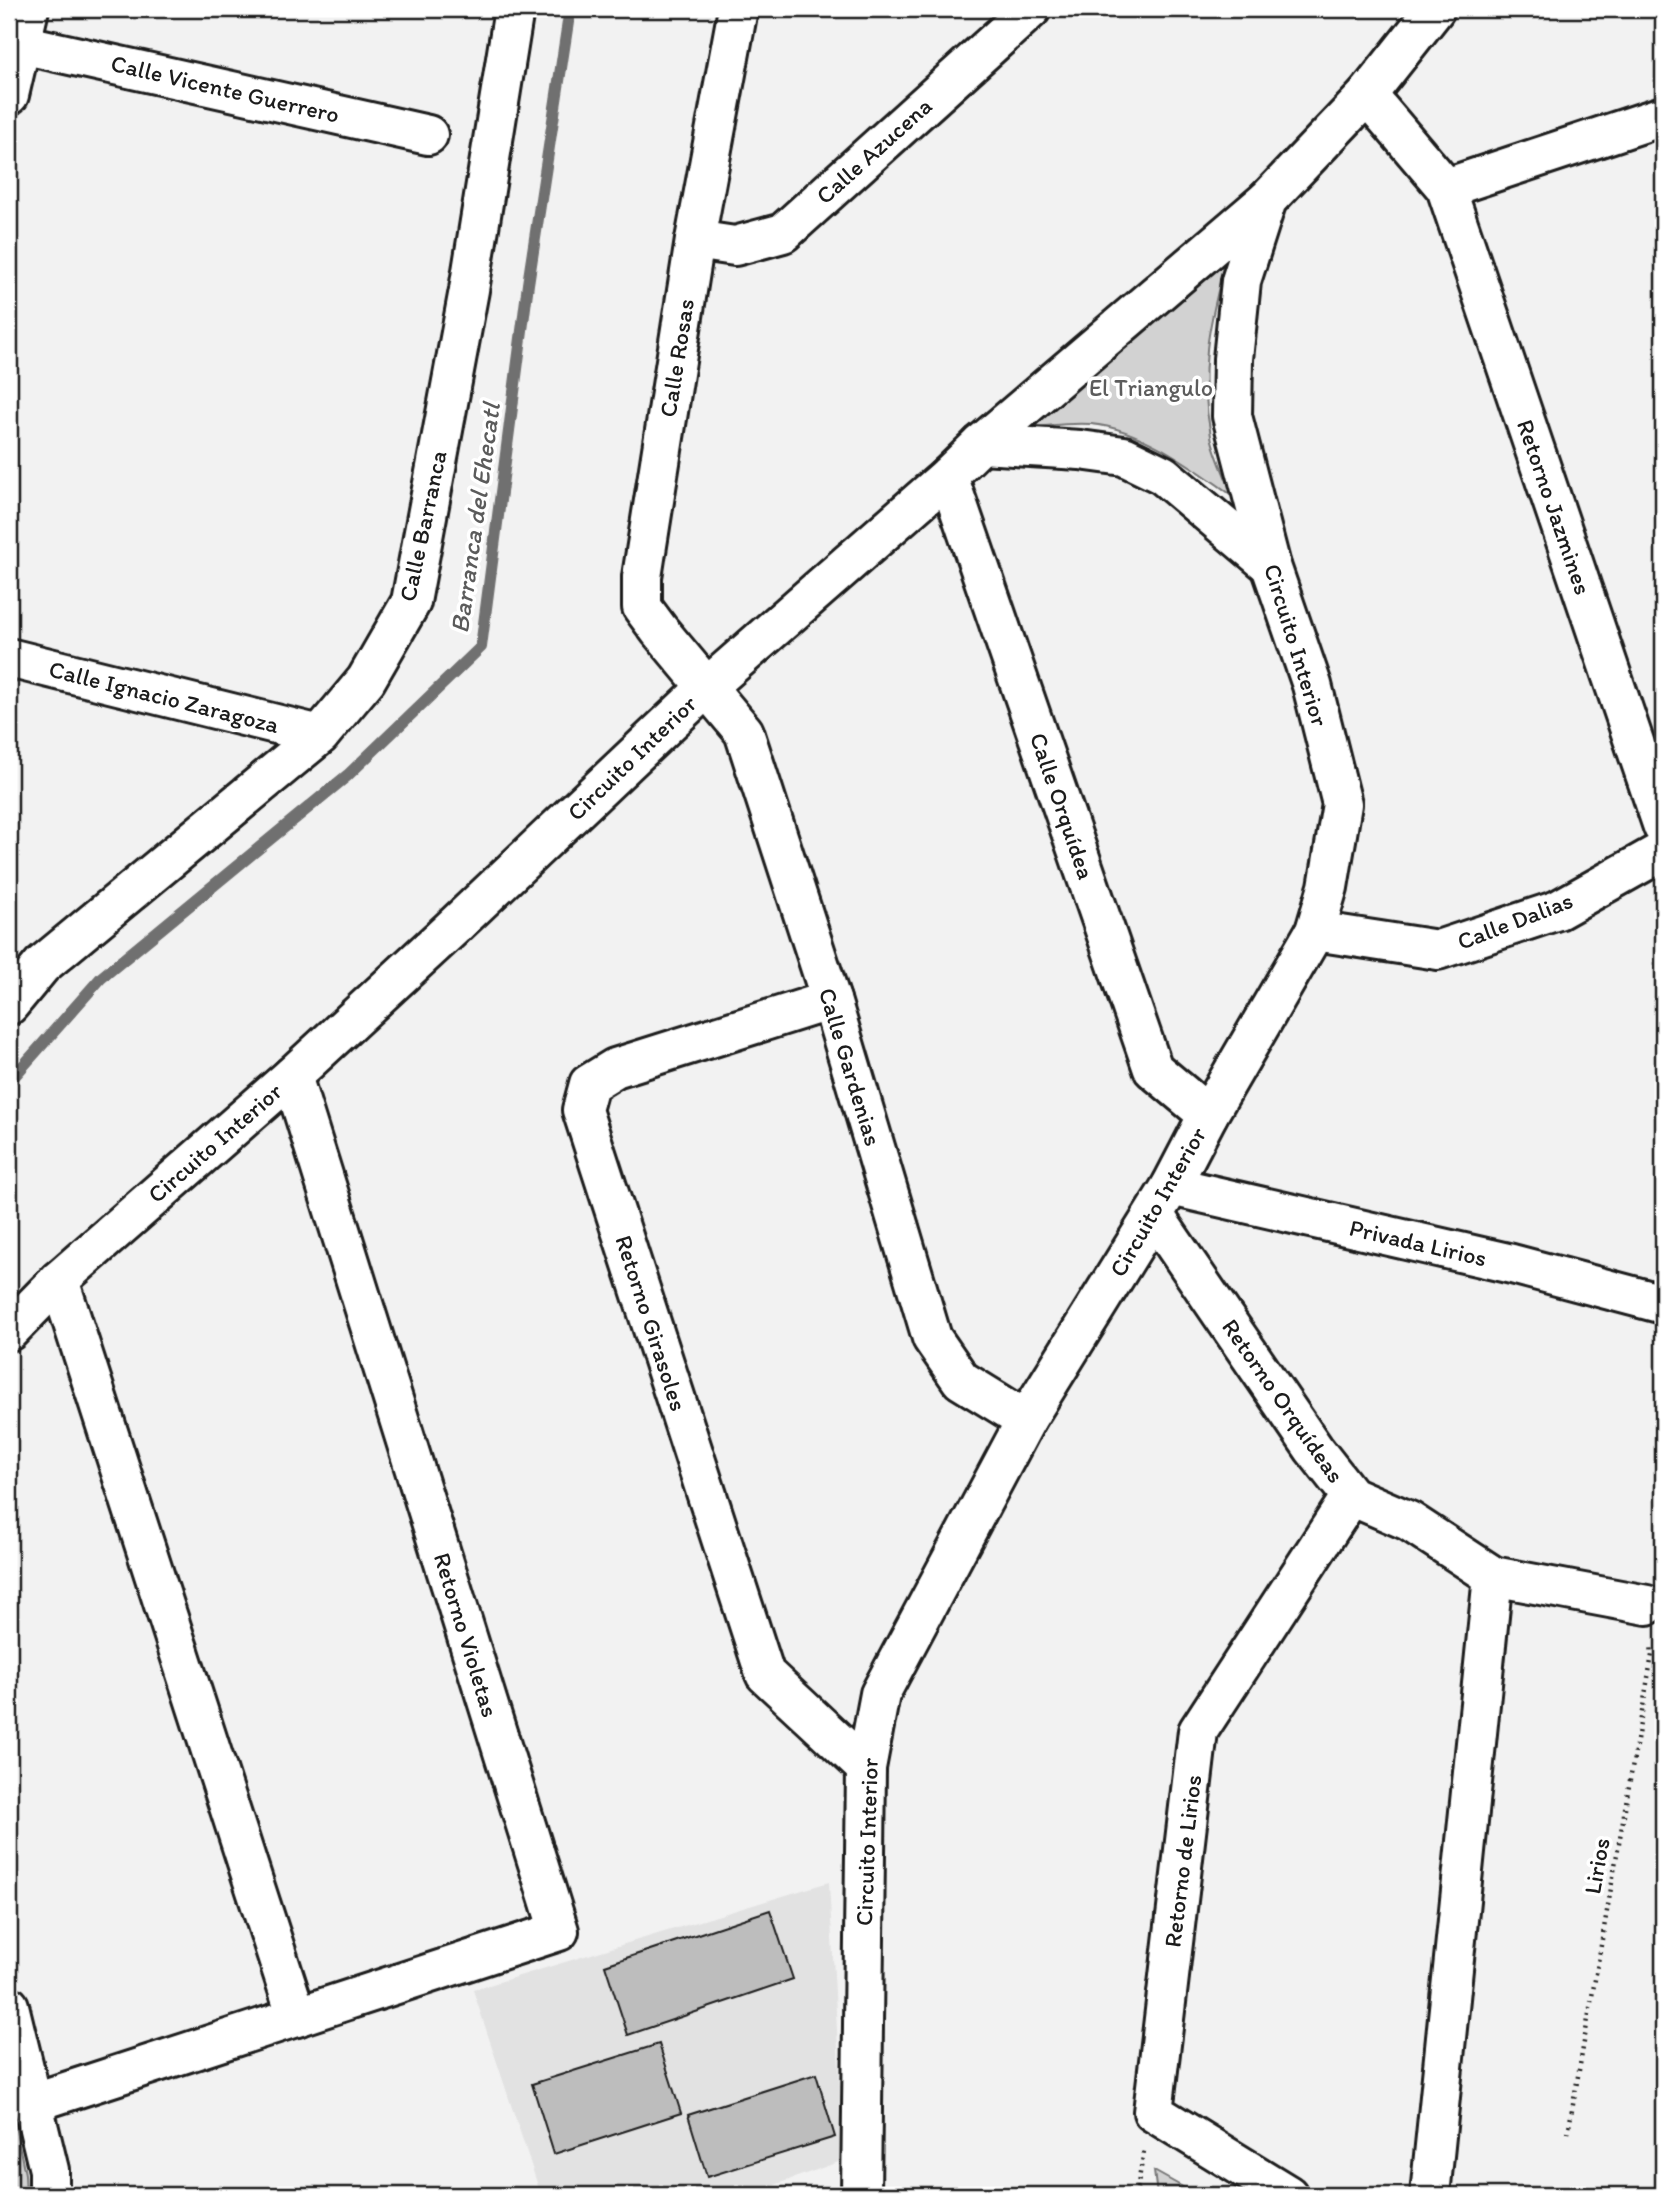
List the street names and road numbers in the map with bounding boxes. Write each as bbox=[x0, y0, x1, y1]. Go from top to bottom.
street label: Calle Vicente Guerrero bbox=[108, 48, 342, 129]
street label: Calle Azucena bbox=[810, 91, 938, 210]
street label: Calle Rosas bbox=[653, 297, 700, 419]
street label: Retorno Jazmines bbox=[1511, 415, 1598, 598]
street label: Calle Barranca bbox=[392, 448, 453, 604]
street label: Circuito Interior bbox=[1258, 560, 1335, 730]
street label: Calle Ignacio Zaragoza bbox=[46, 654, 283, 739]
street label: Circuito Interior bbox=[561, 688, 703, 827]
street label: Calle Orquídea bbox=[1024, 729, 1101, 883]
street label: Calle Dalias bbox=[1453, 885, 1577, 956]
street label: Calle Gardenias bbox=[813, 984, 888, 1149]
street label: Circuito Interior bbox=[142, 1076, 288, 1209]
street label: Circuito Interior bbox=[1103, 1121, 1212, 1282]
street label: Privada Lirios bbox=[1347, 1213, 1490, 1272]
street label: Retorno Girasoles bbox=[609, 1231, 694, 1414]
street label: Retorno Orquídeas bbox=[1216, 1313, 1351, 1488]
street label: Retorno Violetas bbox=[428, 1549, 505, 1721]
street label: Circuito Interior bbox=[849, 1757, 884, 1927]
street label: Retorno de Lirios bbox=[1158, 1773, 1207, 1949]
street label: Lirios bbox=[1577, 1835, 1616, 1896]

